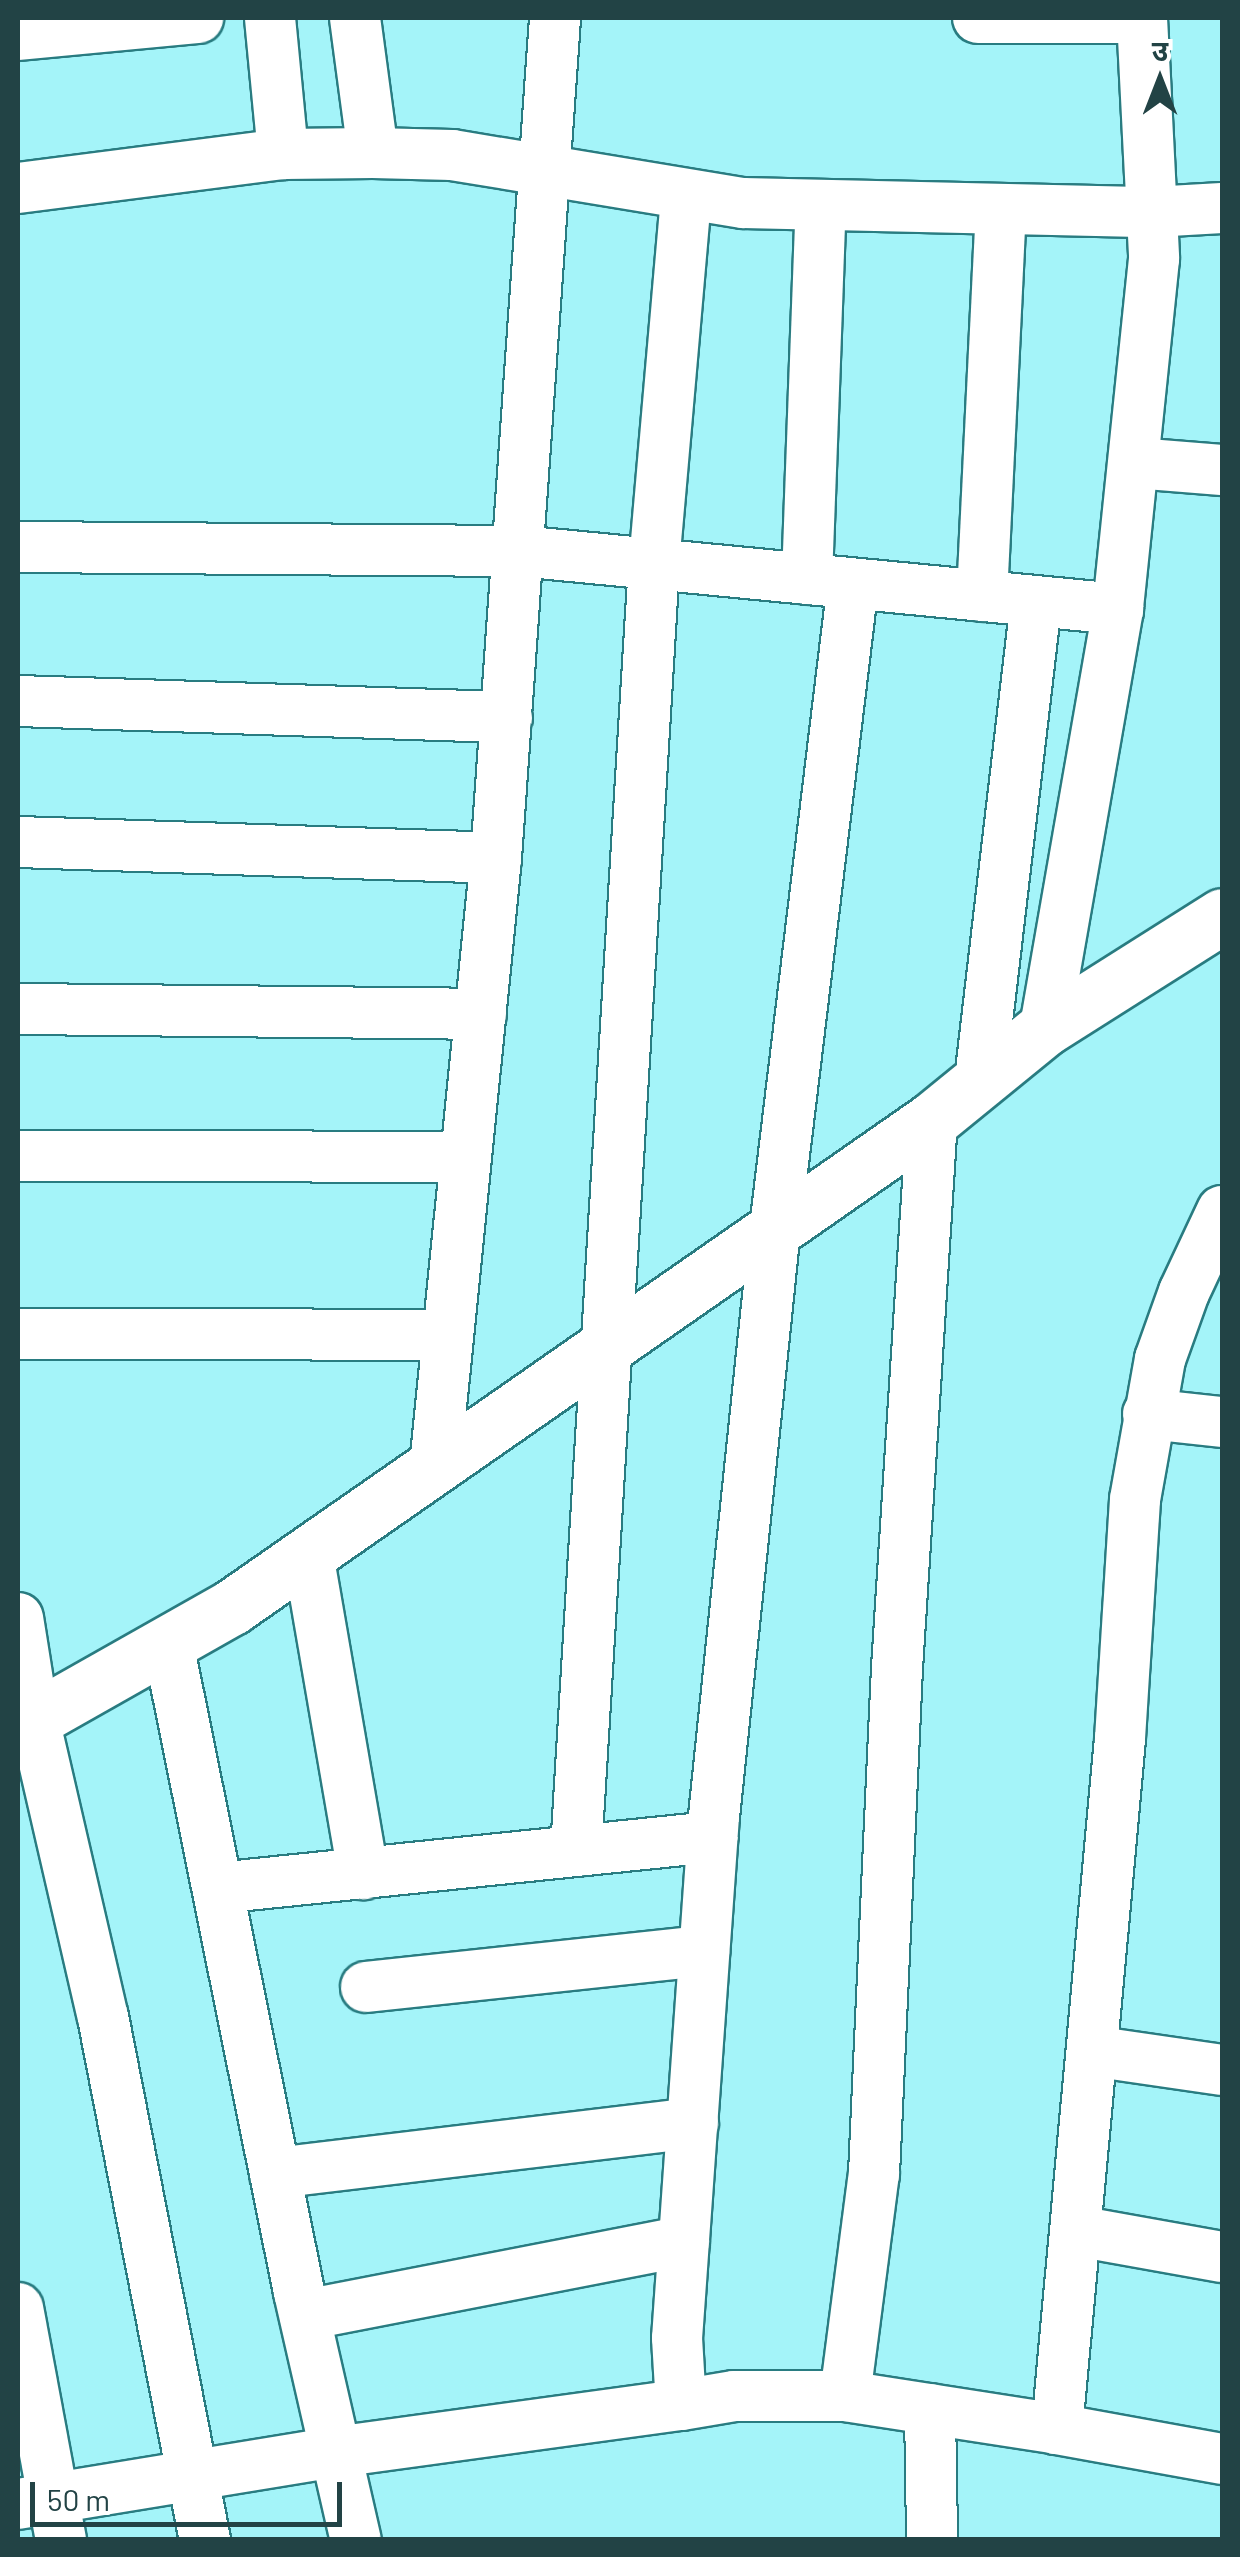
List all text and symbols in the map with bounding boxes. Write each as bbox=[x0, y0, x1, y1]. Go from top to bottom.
north arrow bbox=[1110, 30, 1210, 130]
text: उ bbox=[1152, 33, 1168, 67]
scale bar bbox=[35, 2462, 348, 2524]
text: 50 m bbox=[47, 2481, 110, 2517]

